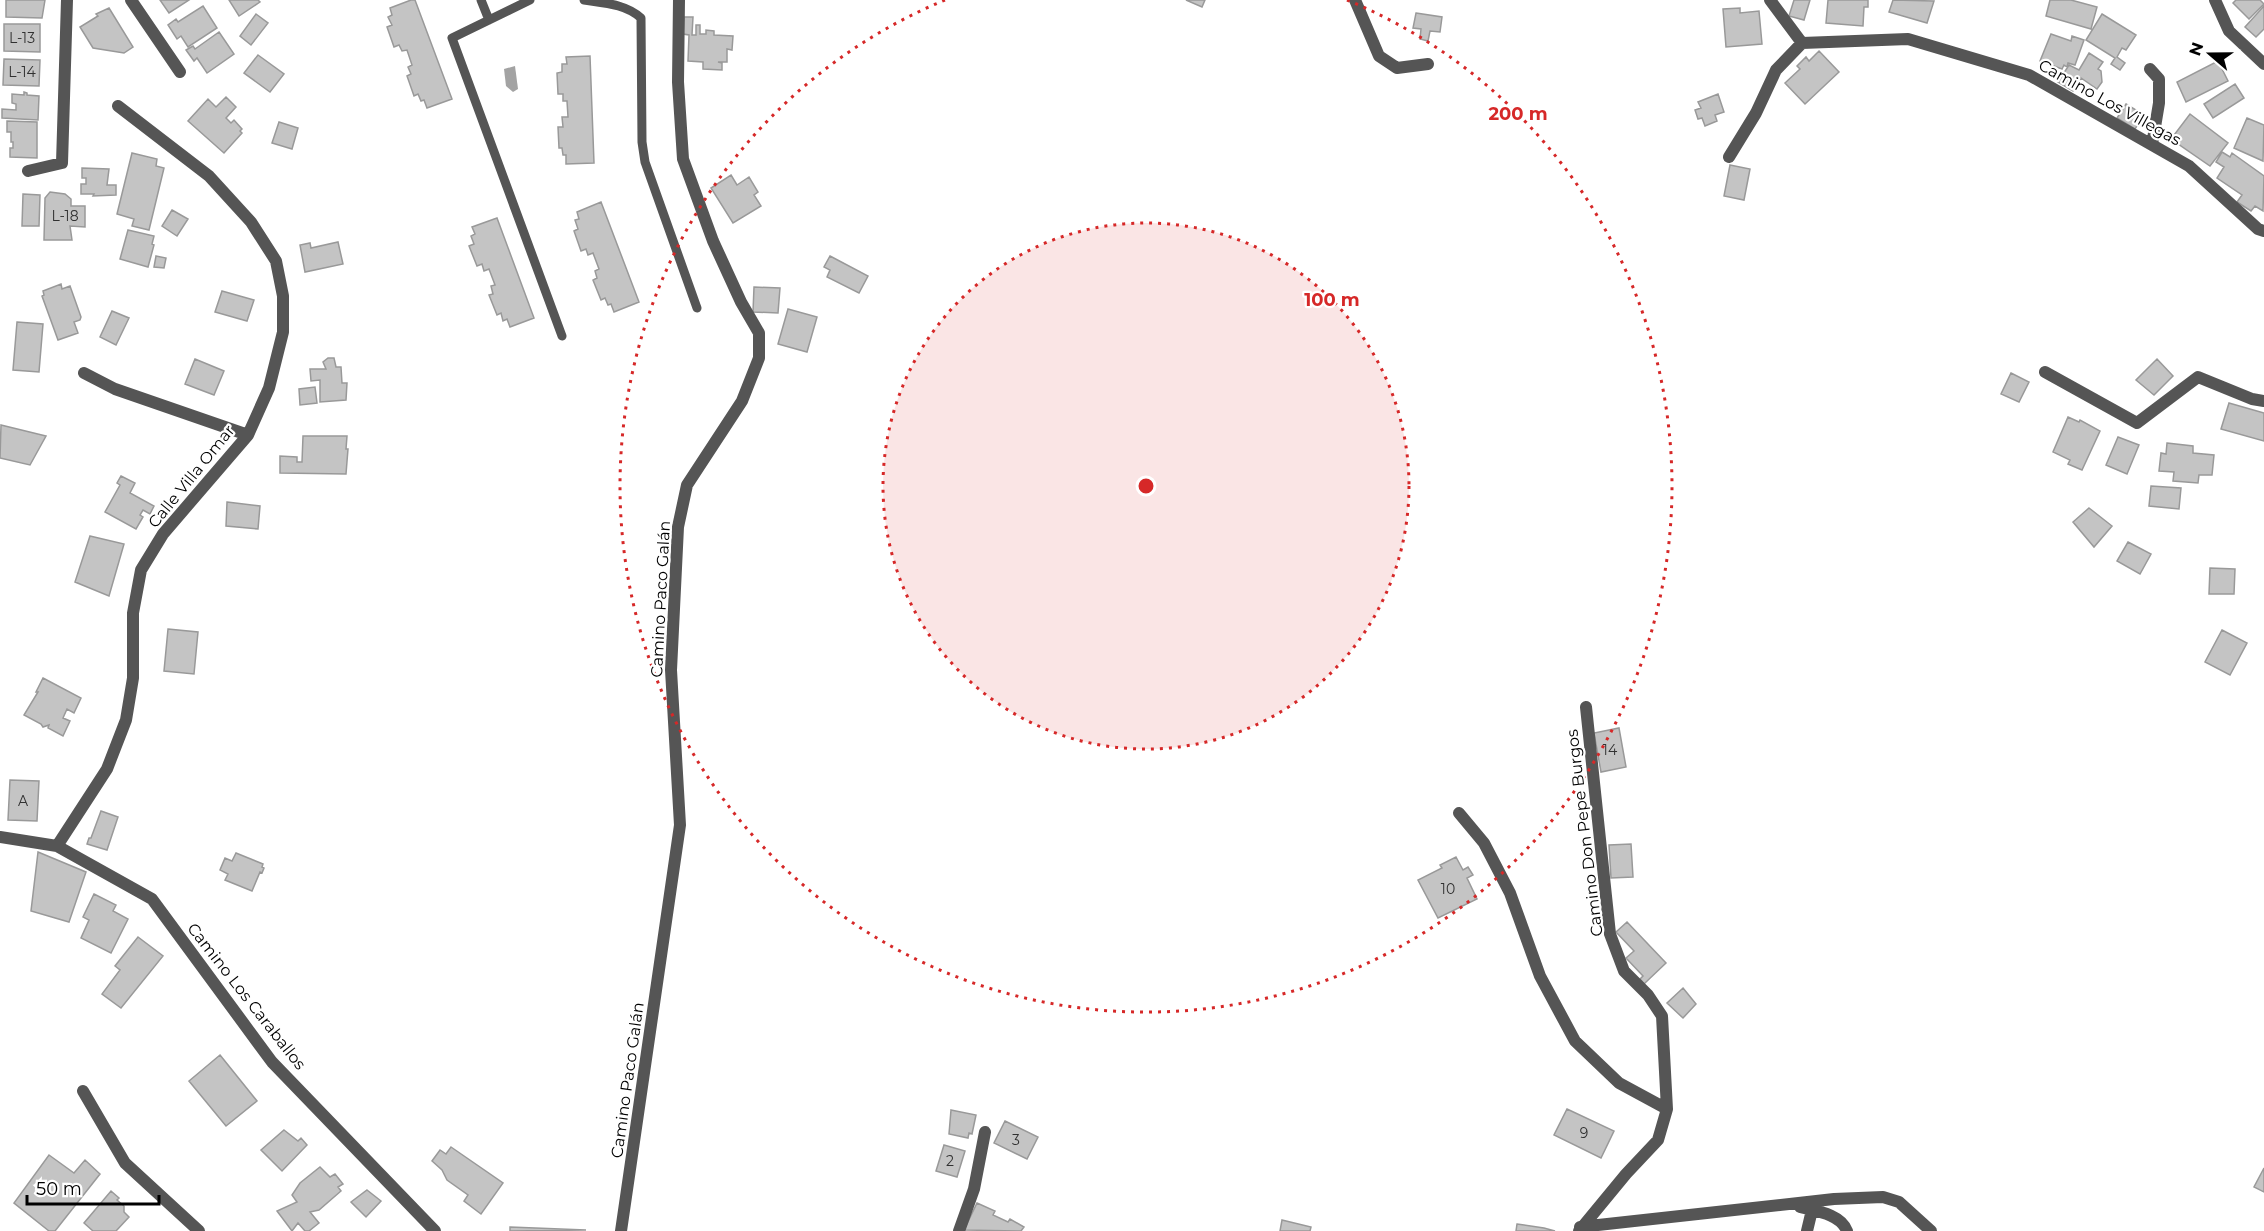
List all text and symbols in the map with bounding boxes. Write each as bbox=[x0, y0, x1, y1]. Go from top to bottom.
north arrow bbox=[2180, 24, 2240, 84]
house number: L-13 bbox=[9, 29, 35, 47]
text: N bbox=[2185, 40, 2208, 58]
street label: Camino Los Villegas bbox=[2035, 55, 2184, 150]
house number: L-14 bbox=[8, 63, 36, 81]
text: 200 m bbox=[1488, 103, 1548, 125]
house number: L-18 bbox=[51, 207, 79, 225]
text: 100 m bbox=[1304, 289, 1360, 311]
street label: Calle Villa Omar bbox=[144, 421, 239, 532]
centre of rings bbox=[1136, 476, 1156, 496]
street label: Camino Paco Galán bbox=[647, 520, 674, 678]
street label: Camino Don Pepe Burgos bbox=[1562, 728, 1607, 938]
house number: 14 bbox=[1603, 741, 1618, 759]
house number: A bbox=[18, 792, 29, 810]
house number: 10 bbox=[1441, 880, 1455, 898]
street label: Camino Los Caraballos bbox=[183, 919, 310, 1074]
street label: Camino Paco Galán bbox=[607, 1001, 648, 1159]
house number: 9 bbox=[1580, 1124, 1588, 1142]
house number: 3 bbox=[1012, 1131, 1020, 1149]
house number: 2 bbox=[946, 1152, 954, 1170]
scale bar bbox=[27, 1168, 159, 1206]
text: 50 m bbox=[36, 1178, 82, 1200]

